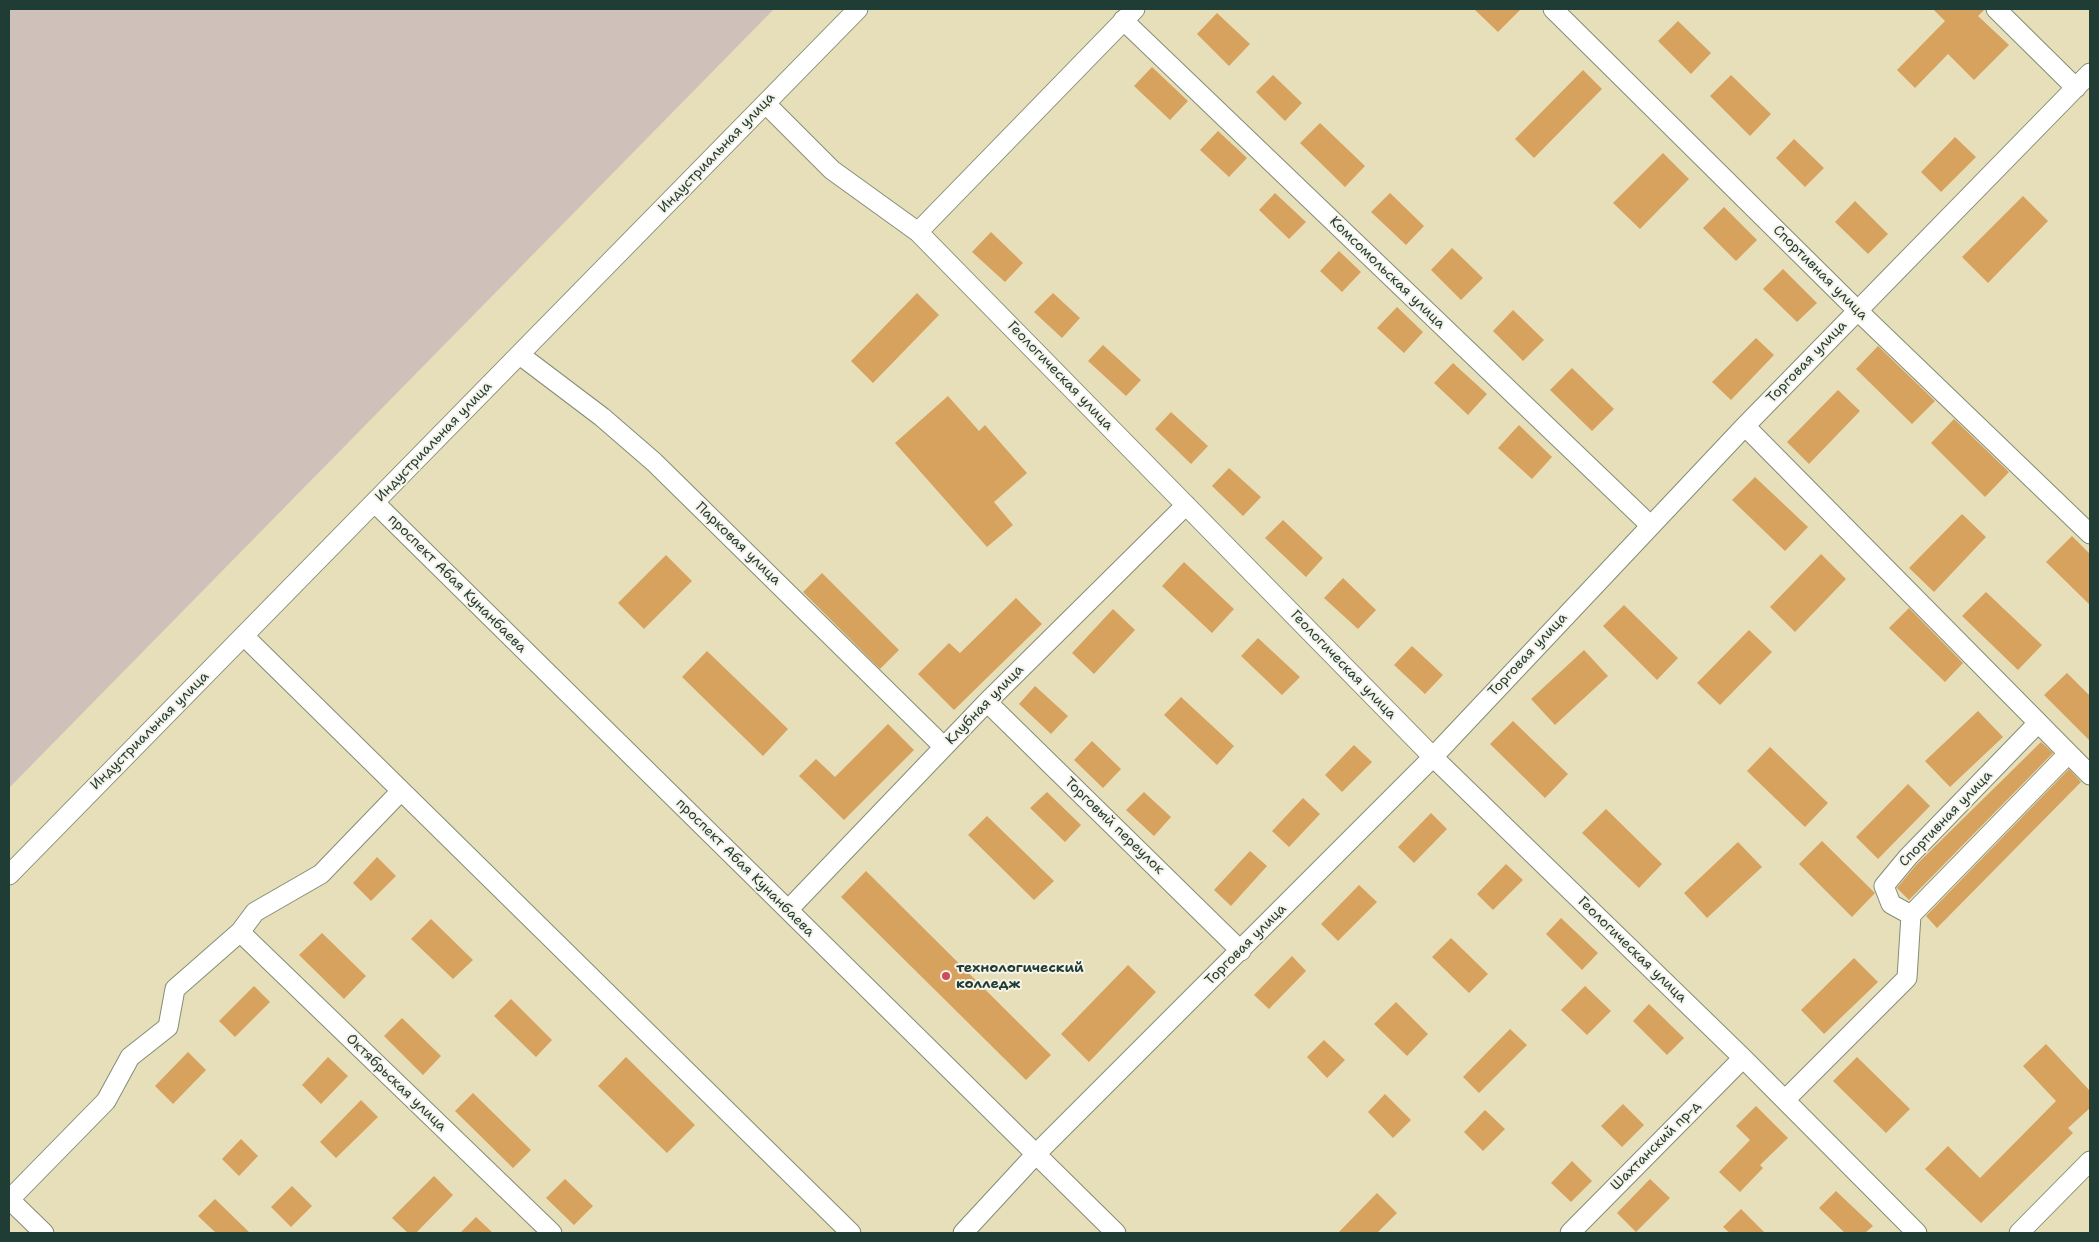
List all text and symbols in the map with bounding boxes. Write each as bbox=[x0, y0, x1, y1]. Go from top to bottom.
street label: Индустриальная улица bbox=[655, 89, 779, 217]
street label: Комсомольская улица bbox=[1326, 213, 1448, 333]
street label: Спортивная улица bbox=[1769, 222, 1871, 324]
street label: Торговая улица bbox=[1763, 317, 1851, 407]
street label: Геологическая улица bbox=[1004, 318, 1116, 434]
street label: Индустриальная улица bbox=[372, 378, 496, 506]
street label: Парковая улица bbox=[692, 499, 784, 589]
street label: проспект Абая Кунанбаева bbox=[384, 511, 530, 657]
street label: Геологическая улица bbox=[1287, 607, 1399, 723]
street label: Торговая улица bbox=[1485, 610, 1571, 700]
street label: Клубная улица bbox=[943, 662, 1027, 748]
street label: Индустриальная улица bbox=[87, 668, 213, 794]
street label: Спортивная улица bbox=[1896, 767, 1996, 871]
street label: Торговый переулок bbox=[1061, 774, 1167, 878]
street label: проспект Абая Кунанбаева bbox=[672, 795, 818, 941]
street label: Геологическая улица bbox=[1574, 894, 1690, 1006]
street label: Торговая улица bbox=[1202, 901, 1290, 989]
place label: технологический колледж bbox=[956, 960, 1084, 992]
marker: технологический колледж bbox=[940, 970, 952, 982]
street label: Октябрьская улица bbox=[342, 1031, 450, 1135]
street label: Шахтанский пр-д bbox=[1608, 1098, 1704, 1194]

